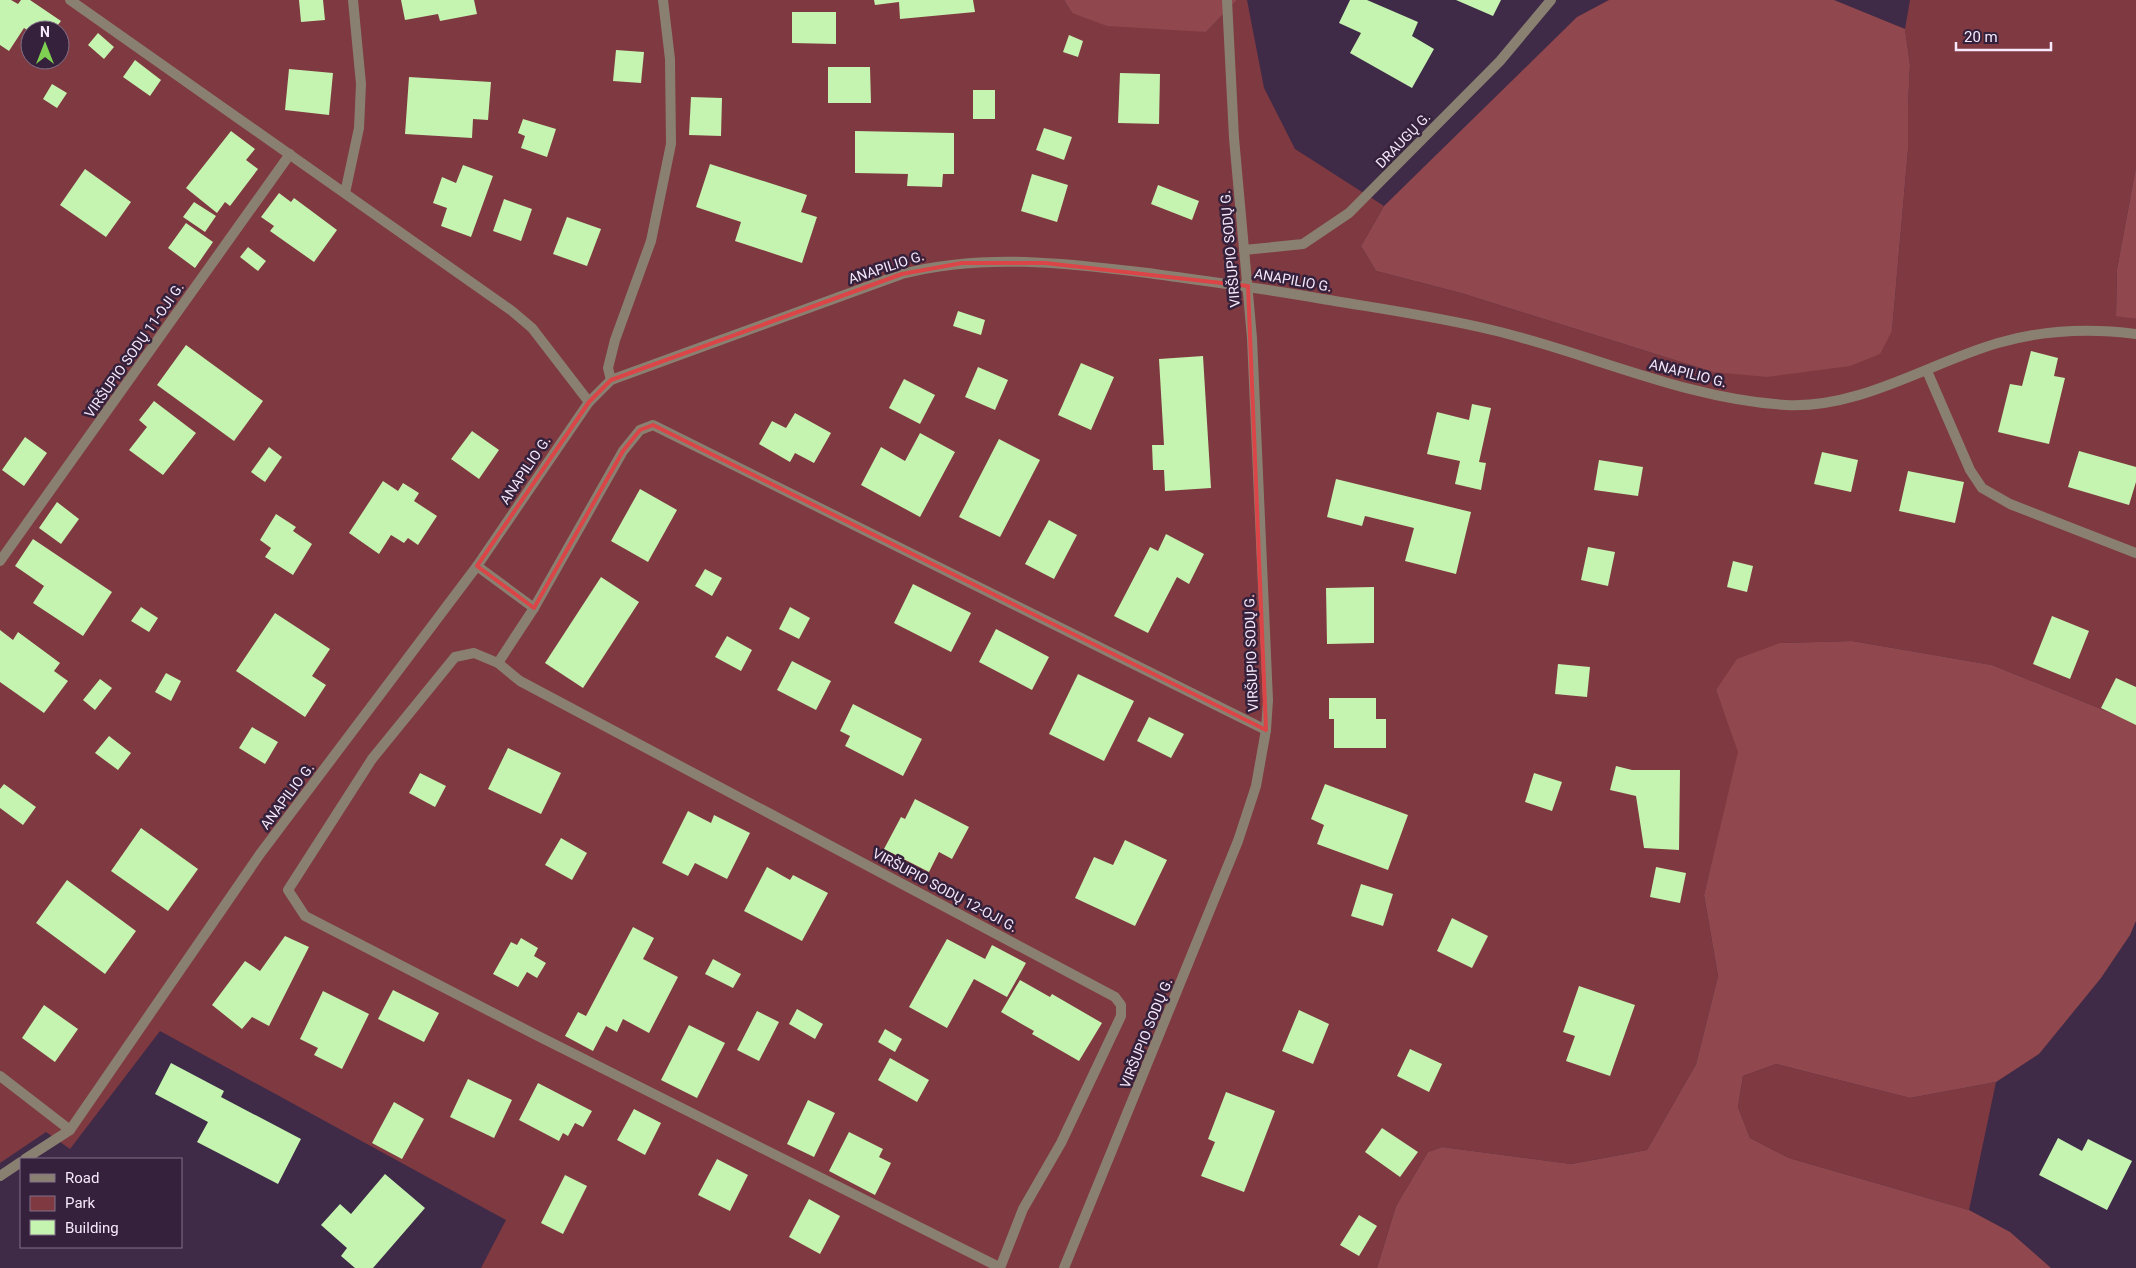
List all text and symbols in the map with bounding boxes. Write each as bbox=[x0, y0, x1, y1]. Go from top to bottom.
north arrow bbox=[20, 20, 70, 70]
scale bar bbox=[1956, 20, 2051, 52]
text: N bbox=[40, 24, 50, 40]
text: 20 m bbox=[1964, 28, 1998, 46]
street label: DRAUGŲ G. bbox=[1373, 109, 1433, 171]
street label: VIRŠUPIO SODŲ G. bbox=[1216, 190, 1243, 308]
street label: ANAPILIO G. bbox=[846, 247, 926, 287]
street label: ANAPILIO G. bbox=[1253, 265, 1333, 295]
street label: VIRŠUPIO SODŲ 11-OJI G. bbox=[80, 279, 187, 421]
street label: ANAPILIO G. bbox=[1648, 356, 1728, 390]
street label: ANAPILIO G. bbox=[496, 433, 554, 507]
street label: VIRŠUPIO SODŲ G. bbox=[1240, 594, 1261, 712]
street label: ANAPILIO G. bbox=[257, 760, 317, 832]
street label: VIRŠUPIO SODŲ 12-OJI G. bbox=[870, 844, 1021, 935]
street label: VIRŠUPIO SODŲ G. bbox=[1116, 975, 1175, 1090]
legend bbox=[20, 1158, 182, 1248]
text: Road bbox=[65, 1169, 99, 1187]
text: Park bbox=[65, 1194, 96, 1212]
text: Building bbox=[65, 1219, 119, 1237]

